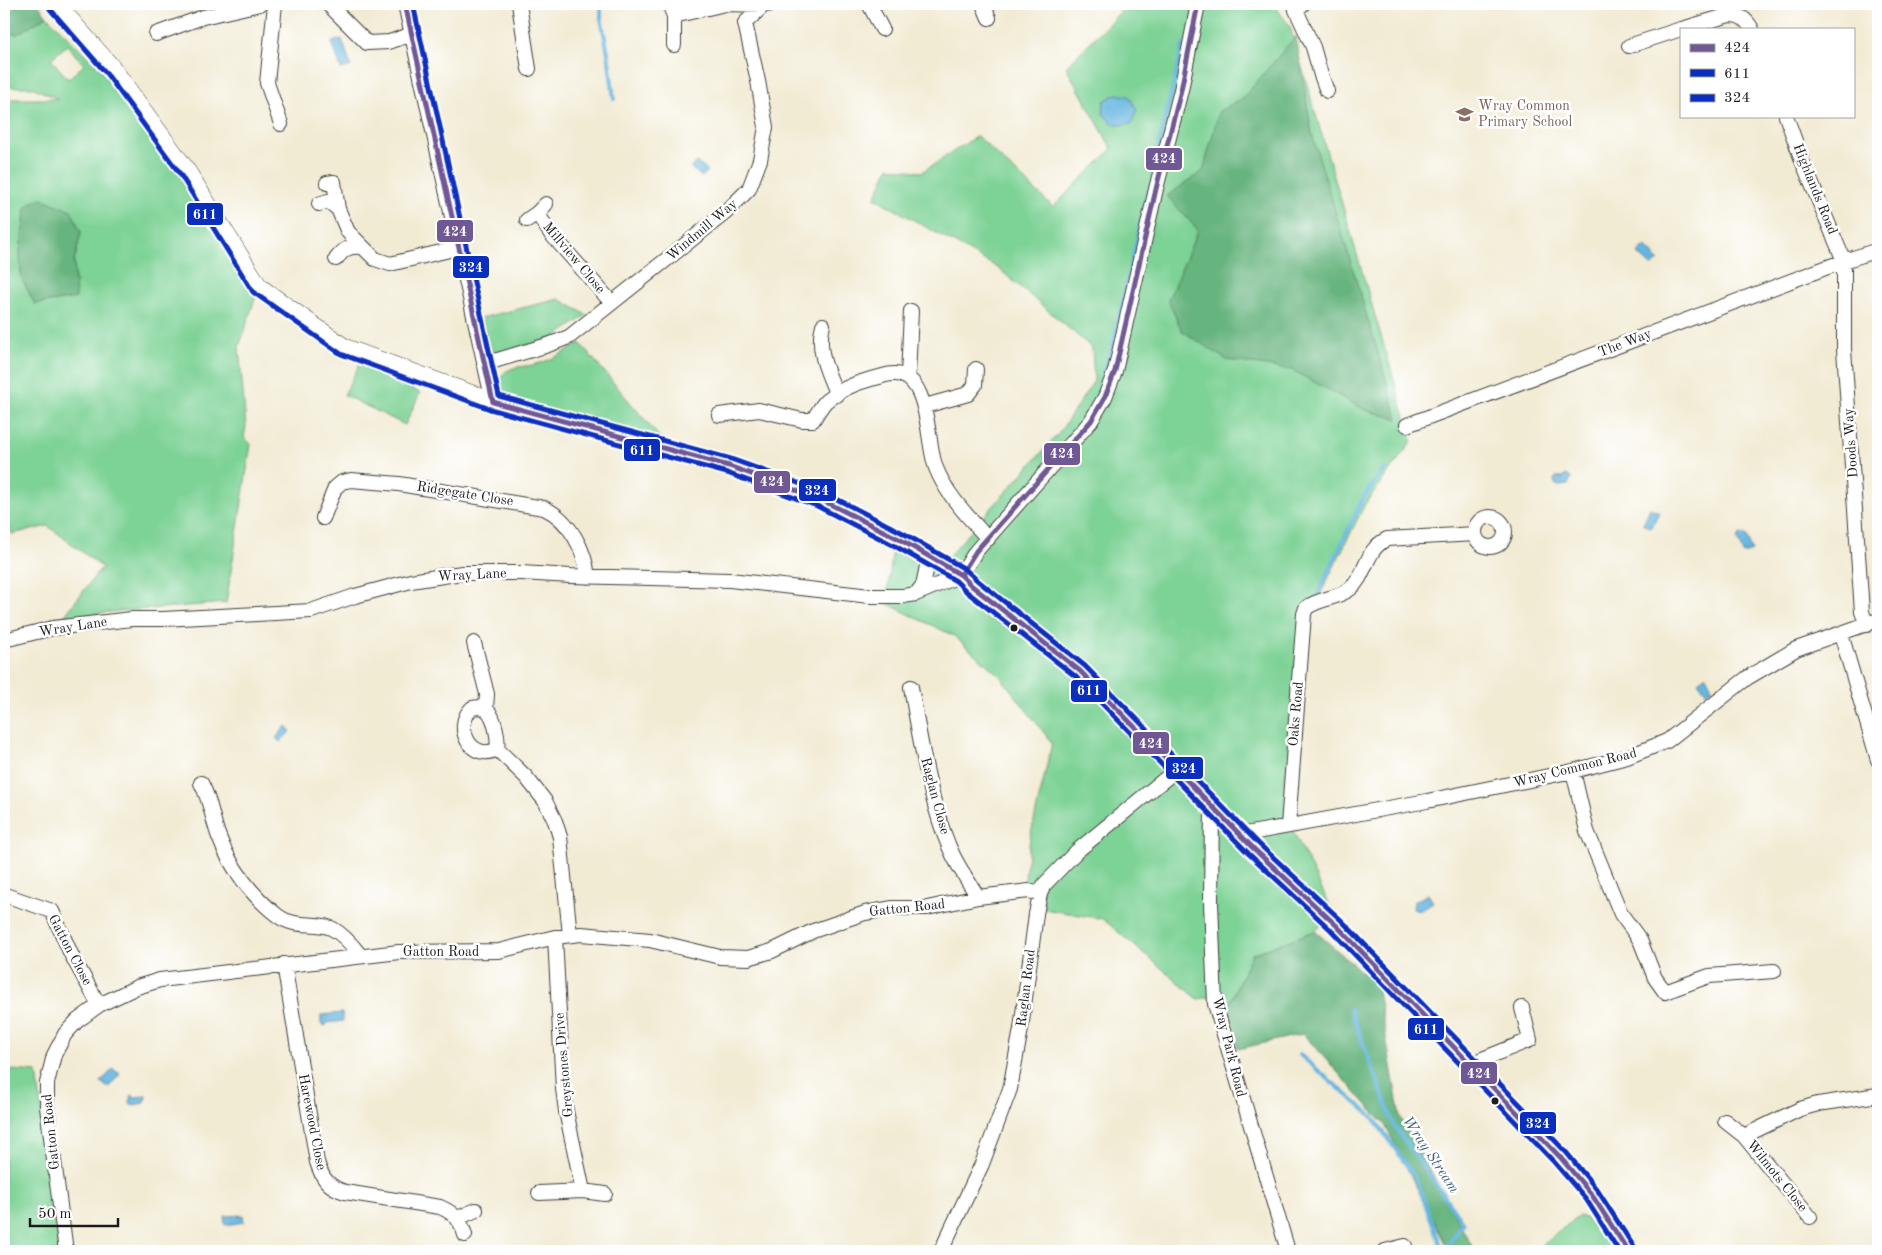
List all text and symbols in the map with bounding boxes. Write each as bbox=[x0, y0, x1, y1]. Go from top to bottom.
legend bbox=[1680, 28, 1854, 118]
text: 424 bbox=[1724, 41, 1750, 56]
text: 611 bbox=[1724, 67, 1750, 82]
text: 324 bbox=[1724, 91, 1750, 106]
place label: Wray Common Primary School bbox=[1478, 99, 1572, 129]
school or university icon: Wray Common Primary School bbox=[1454, 104, 1474, 124]
street label: Highlands Road bbox=[1790, 142, 1840, 236]
line badge: 424 bbox=[1145, 147, 1183, 171]
text: 424 bbox=[1152, 152, 1176, 166]
street label: Windmill Way bbox=[664, 196, 740, 263]
line badge: 611 bbox=[186, 202, 224, 226]
text: 611 bbox=[193, 208, 217, 222]
line badge: 424 bbox=[436, 219, 474, 243]
street label: Millview Close bbox=[540, 220, 608, 296]
text: 424 bbox=[443, 225, 467, 239]
line badge: 324 bbox=[452, 255, 490, 279]
text: 324 bbox=[459, 261, 483, 275]
street label: The Way bbox=[1596, 326, 1654, 360]
street label: Doods Way bbox=[1842, 407, 1860, 478]
line badge: 611 bbox=[623, 438, 661, 462]
line badge: 424 bbox=[1043, 442, 1081, 466]
text: 611 bbox=[630, 444, 654, 458]
text: 424 bbox=[1050, 447, 1074, 461]
line badge: 424 bbox=[753, 470, 791, 494]
text: 424 bbox=[760, 475, 784, 489]
line badge: 324 bbox=[798, 478, 837, 502]
street label: Ridgegate Close bbox=[416, 479, 514, 509]
text: 324 bbox=[805, 484, 829, 498]
street label: Wray Lane bbox=[437, 566, 507, 584]
street label: Wray Lane bbox=[38, 615, 108, 639]
unlabelled marker bbox=[1009, 623, 1019, 633]
line badge: 611 bbox=[1070, 679, 1108, 703]
street label: Oaks Road bbox=[1286, 681, 1306, 747]
text: 611 bbox=[1077, 684, 1101, 698]
line badge: 424 bbox=[1132, 731, 1170, 755]
text: 424 bbox=[1139, 737, 1163, 751]
street label: Wray Common Road bbox=[1512, 746, 1638, 790]
street label: Raglan Close bbox=[918, 756, 952, 836]
line badge: 324 bbox=[1165, 756, 1204, 780]
text: 324 bbox=[1172, 762, 1196, 776]
street label: Gatton Road bbox=[868, 897, 946, 919]
street label: Gatton Close bbox=[46, 912, 94, 988]
street label: Gatton Road bbox=[403, 945, 479, 959]
street label: Raglan Road bbox=[1014, 948, 1038, 1028]
street label: Wray Park Road bbox=[1210, 995, 1248, 1099]
street label: Greystones Drive bbox=[552, 1012, 576, 1118]
line badge: 611 bbox=[1407, 1017, 1445, 1041]
text: 611 bbox=[1414, 1023, 1438, 1037]
line badge: 424 bbox=[1460, 1061, 1498, 1085]
text: 424 bbox=[1467, 1067, 1491, 1081]
street label: Harewood Close bbox=[296, 1073, 328, 1171]
street label: Gatton Road bbox=[40, 1093, 62, 1171]
unlabelled marker bbox=[1490, 1096, 1500, 1106]
line badge: 324 bbox=[1519, 1111, 1557, 1135]
water label: Wray Stream bbox=[1399, 1114, 1461, 1196]
text: 324 bbox=[1526, 1117, 1550, 1131]
street label: Wilmots Close bbox=[1744, 1138, 1810, 1214]
scale bar bbox=[30, 1195, 118, 1227]
text: 50 m bbox=[38, 1207, 72, 1222]

